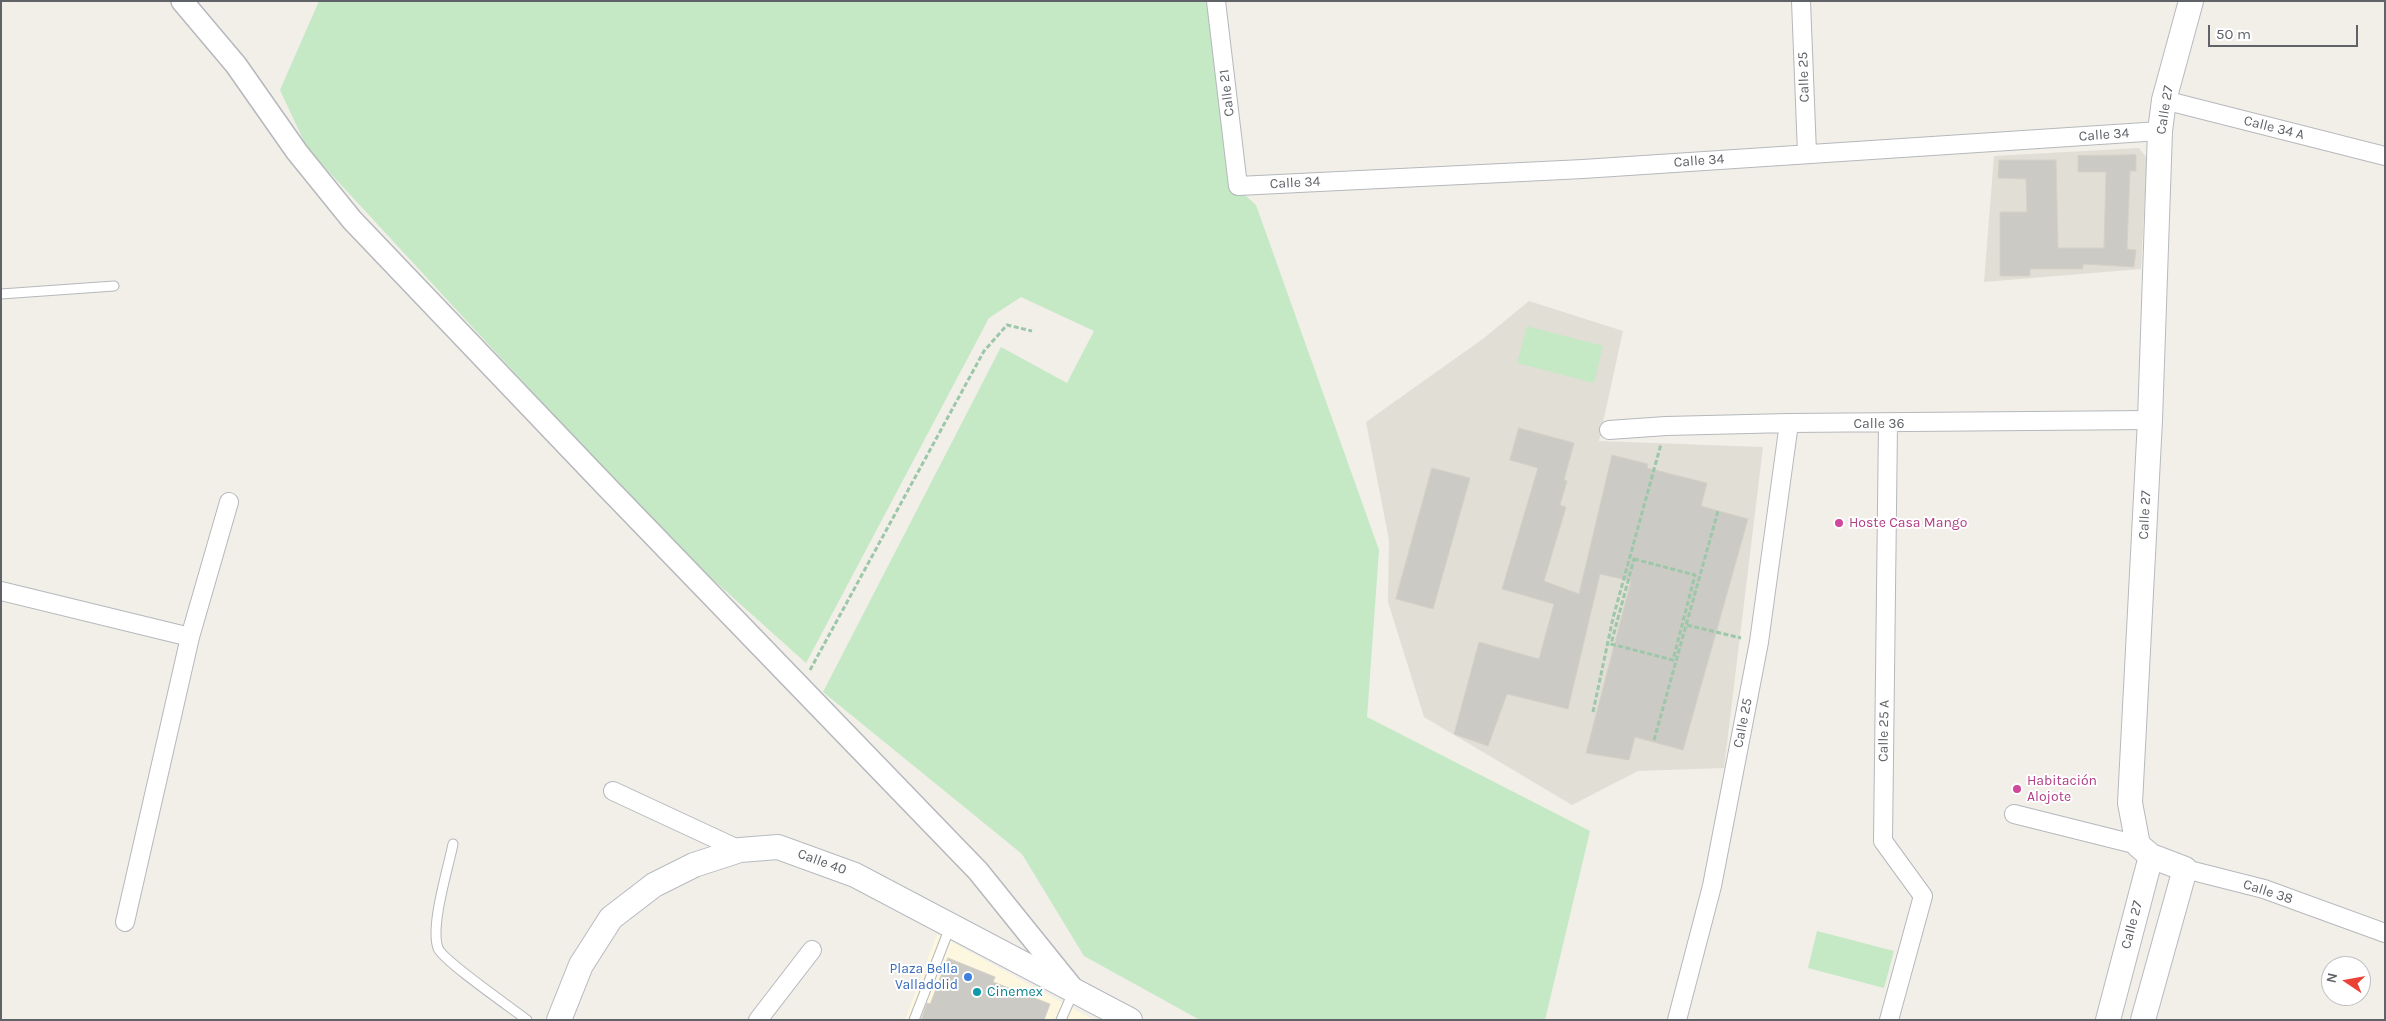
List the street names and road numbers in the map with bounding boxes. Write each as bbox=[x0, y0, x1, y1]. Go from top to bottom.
street label: Calle 25 bbox=[1795, 51, 1813, 103]
street label: Calle 21 bbox=[1216, 68, 1238, 118]
street label: Calle 27 bbox=[2153, 84, 2177, 136]
street label: Calle 34 A bbox=[2242, 112, 2306, 144]
street label: Calle 34 bbox=[2078, 125, 2130, 145]
street label: Calle 34 bbox=[1673, 151, 1725, 171]
street label: Calle 34 bbox=[1269, 173, 1321, 193]
street label: Calle 36 bbox=[1854, 416, 1904, 432]
street label: Calle 27 bbox=[2135, 490, 2155, 540]
street label: Calle 25 bbox=[1730, 697, 1756, 749]
street label: Calle 25 A bbox=[1875, 700, 1893, 762]
street label: Calle 40 bbox=[795, 845, 849, 879]
street label: Calle 38 bbox=[2241, 876, 2295, 908]
street label: Calle 27 bbox=[2118, 899, 2146, 951]

